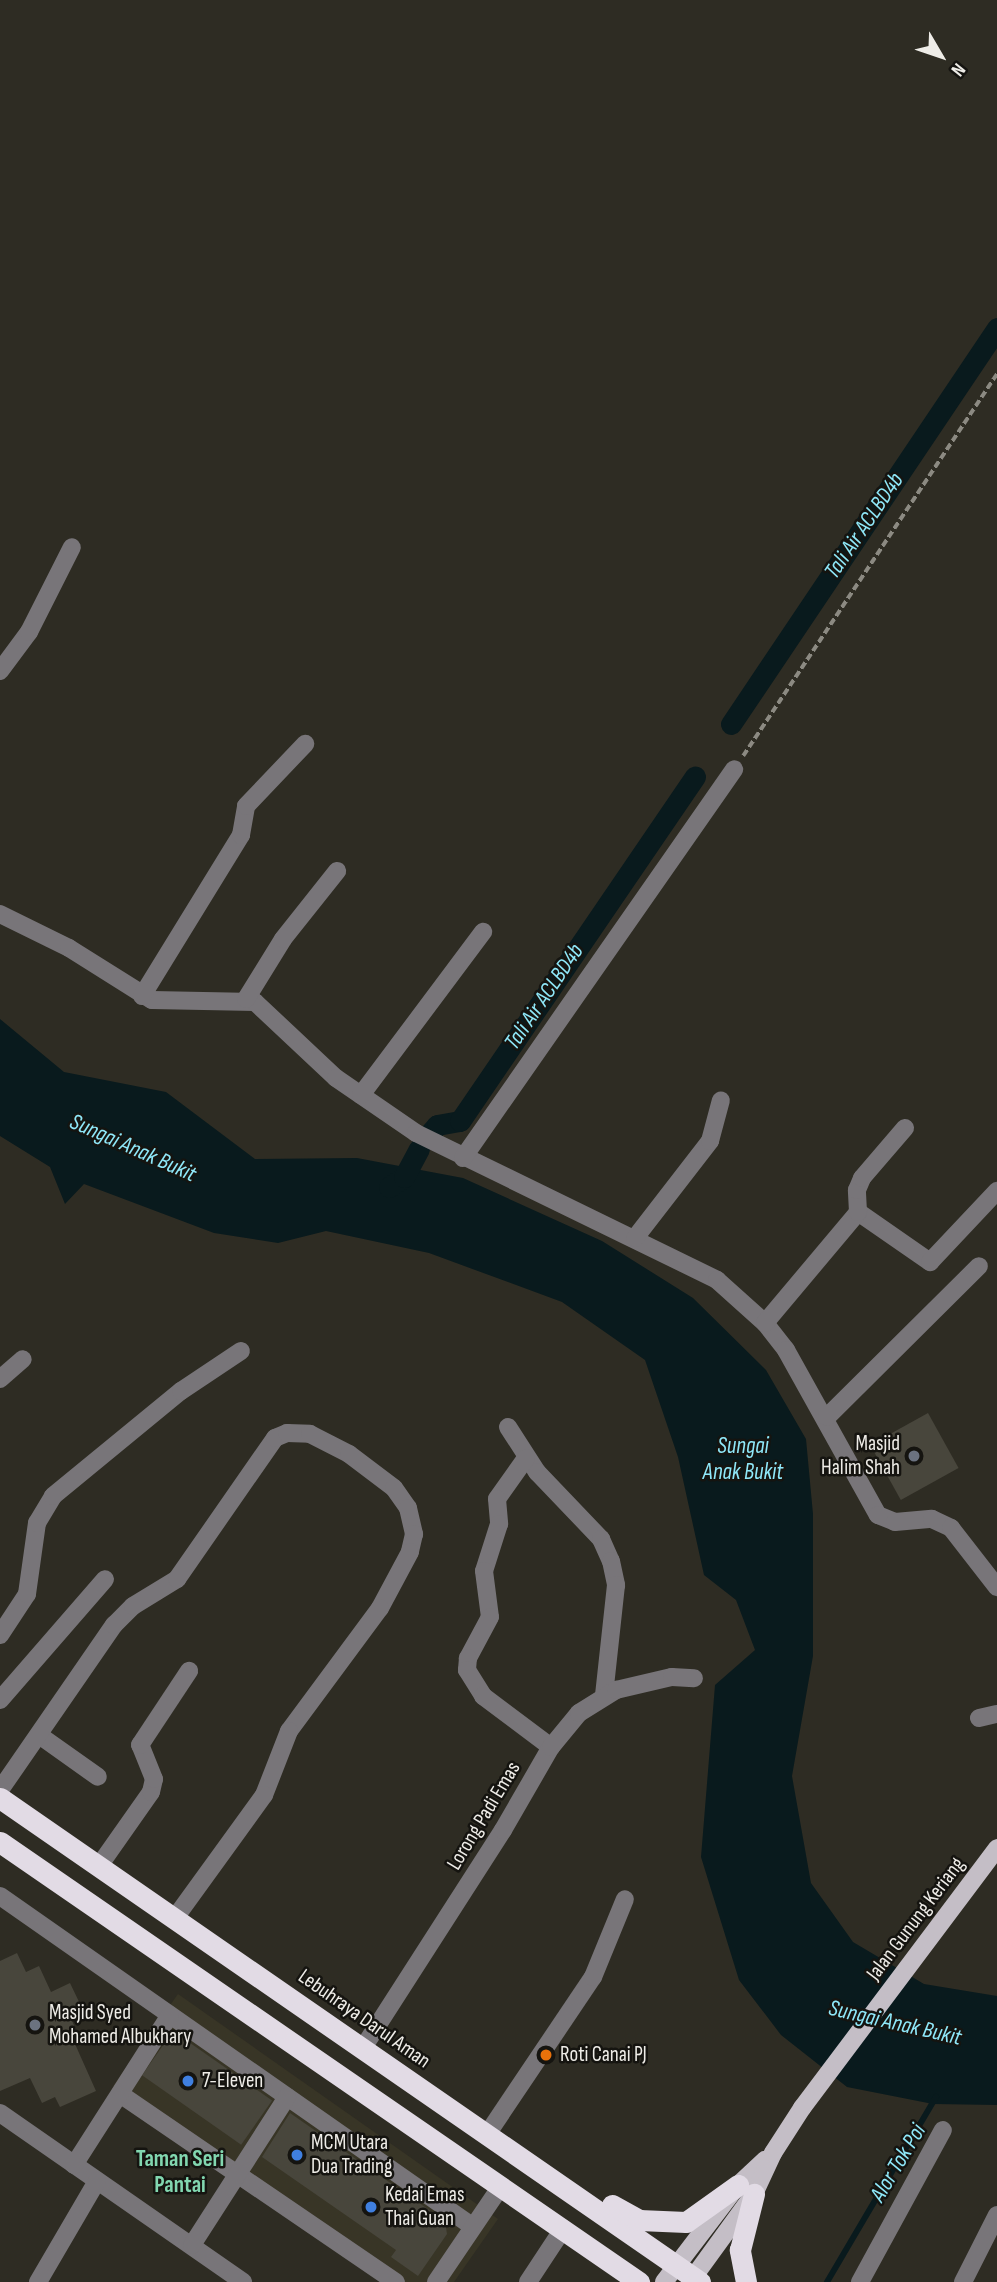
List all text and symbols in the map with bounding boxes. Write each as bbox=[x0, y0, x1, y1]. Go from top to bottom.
north arrow bbox=[906, 21, 976, 91]
text: N bbox=[946, 58, 970, 81]
water label: Tali Air ACLBD4b bbox=[818, 468, 910, 584]
water label: Tali Air ACLBD4b bbox=[498, 939, 590, 1055]
water label: Sungai Anak Bukit bbox=[66, 1108, 200, 1188]
place label: Masjid Halim Shah bbox=[821, 1431, 900, 1481]
water label: Sungai Anak Bukit bbox=[703, 1432, 783, 1486]
marker: Masjid Halim Shah bbox=[906, 1448, 922, 1464]
street label: Lorong Padi Emas bbox=[442, 1757, 526, 1875]
street label: Jalan Gunung Keriang bbox=[862, 1853, 970, 1985]
street label: Lebuhraya Darul Aman bbox=[293, 1964, 435, 2074]
water label: Sungai Anak Bukit bbox=[826, 1994, 964, 2052]
place label: Masjid Syed Mohamed Albukhary bbox=[49, 2000, 191, 2050]
marker: Masjid Syed Mohamed Albukhary bbox=[27, 2017, 43, 2033]
place label: Roti Canai PJ bbox=[560, 2042, 647, 2068]
marker: Roti Canai PJ bbox=[538, 2047, 554, 2063]
place label: 7-Eleven bbox=[202, 2068, 263, 2094]
marker: 7-Eleven bbox=[180, 2073, 196, 2089]
water label: Alor Tok Poi bbox=[864, 2119, 932, 2207]
place label: MCM Utara Dua Trading bbox=[311, 2130, 392, 2180]
district label: Taman Seri Pantai bbox=[136, 2145, 224, 2199]
marker: MCM Utara Dua Trading bbox=[289, 2147, 305, 2163]
place label: Kedai Emas Thai Guan bbox=[385, 2182, 464, 2232]
marker: Kedai Emas Thai Guan bbox=[363, 2199, 379, 2215]

